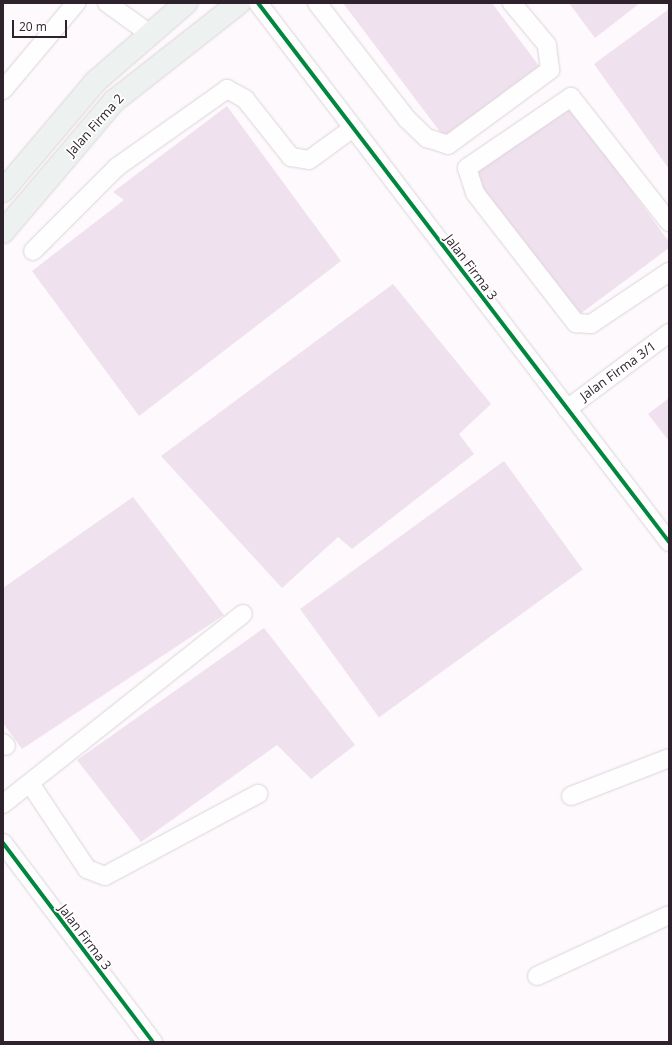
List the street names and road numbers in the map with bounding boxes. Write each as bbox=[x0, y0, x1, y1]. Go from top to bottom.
street label: Jalan Firma 2 bbox=[63, 91, 127, 159]
street label: Jalan Firma 3 bbox=[441, 231, 501, 303]
street label: Jalan Firma 3/1 bbox=[577, 338, 659, 404]
street label: Jalan Firma 3 bbox=[55, 901, 115, 973]

